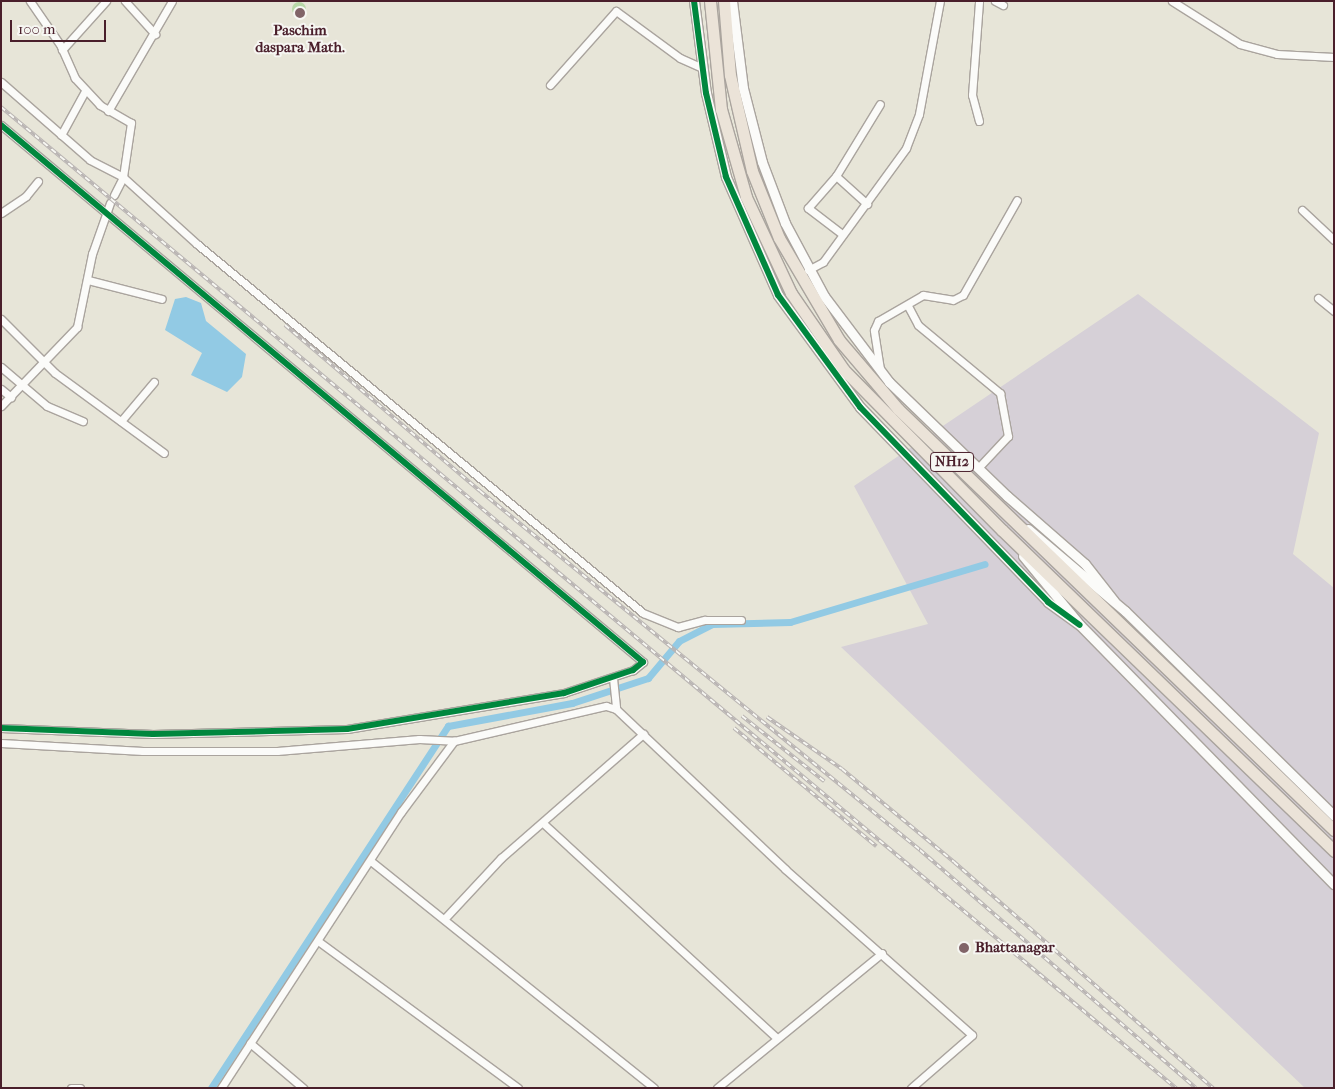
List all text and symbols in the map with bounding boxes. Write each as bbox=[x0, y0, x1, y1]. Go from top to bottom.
marker: Paschim daspara Math. bbox=[294, 7, 306, 19]
scale bar bbox=[12, 10, 109, 42]
text: 100 m bbox=[18, 20, 56, 38]
place label: Paschim daspara Math. bbox=[255, 21, 345, 56]
road number: NH12 bbox=[930, 451, 974, 474]
place label: Bhattanagar bbox=[975, 939, 1055, 957]
marker: Bhattanagar bbox=[957, 941, 971, 955]

